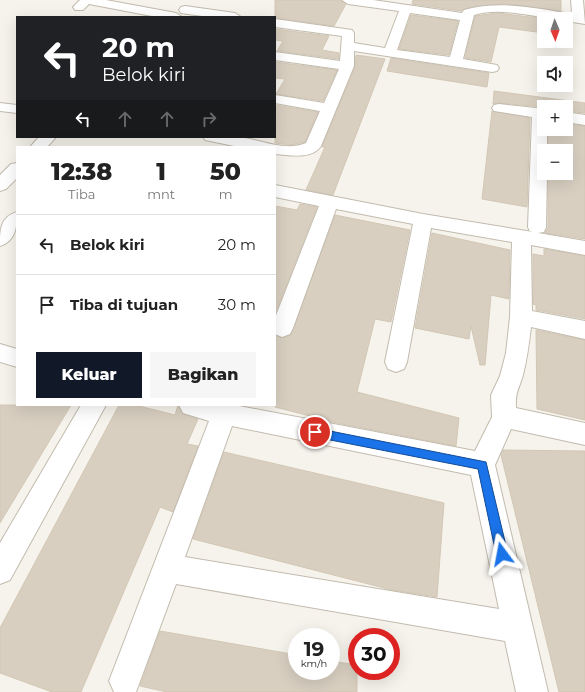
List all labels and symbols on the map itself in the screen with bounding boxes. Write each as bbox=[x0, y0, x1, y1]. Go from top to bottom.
north arrow bbox=[537, 12, 573, 48]
pin bbox=[298, 415, 332, 449]
position arrow bbox=[481, 533, 523, 575]
speed limit sign: 30 bbox=[348, 628, 400, 680]

